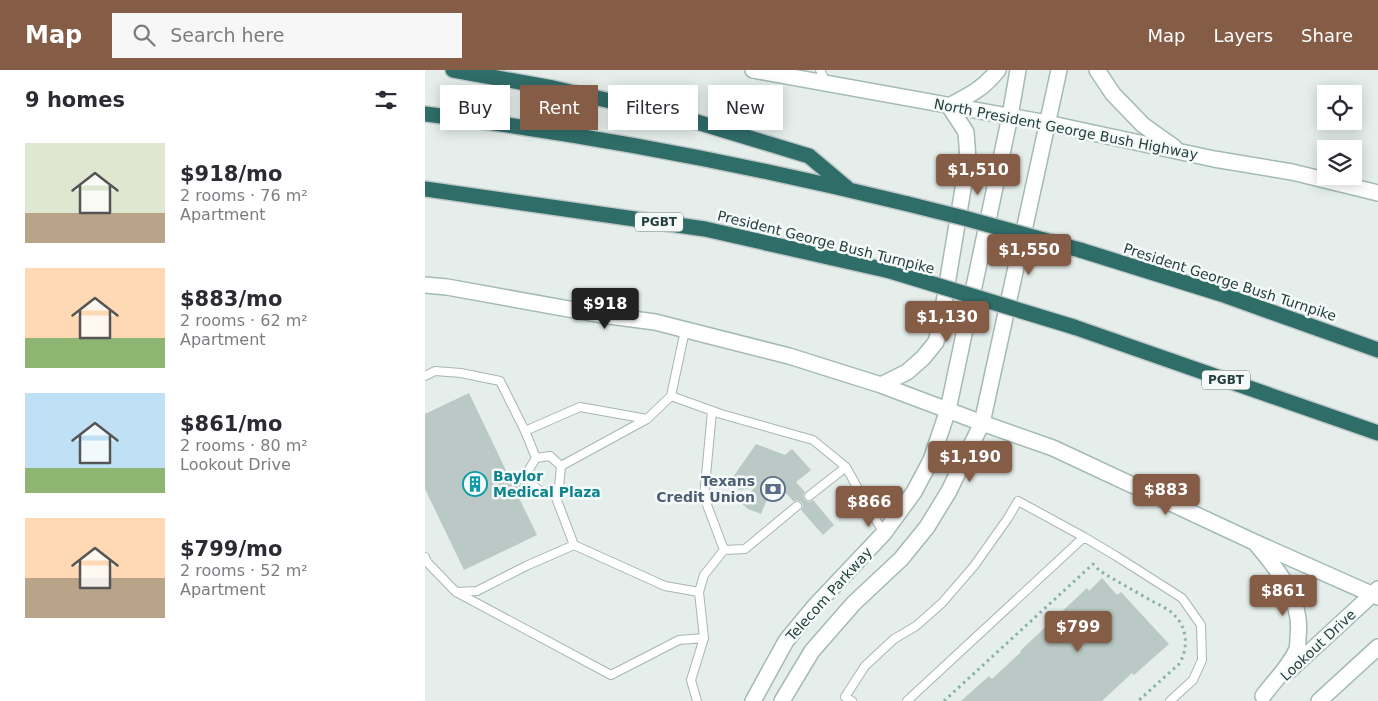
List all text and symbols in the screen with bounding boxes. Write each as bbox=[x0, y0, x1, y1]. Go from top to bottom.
search box bbox=[112, 13, 462, 58]
text: Map bbox=[25, 21, 82, 49]
icon: search bbox=[130, 21, 158, 49]
text: Search here bbox=[170, 24, 284, 46]
text: Map bbox=[1147, 25, 1185, 46]
text: Layers bbox=[1213, 25, 1273, 46]
text: Share bbox=[1301, 25, 1353, 46]
chip: Buy bbox=[440, 85, 510, 130]
chip: Rent bbox=[520, 85, 598, 130]
chip: Filters bbox=[608, 85, 698, 130]
chip: New bbox=[708, 85, 783, 130]
map controls bbox=[1317, 85, 1362, 185]
button: locate bbox=[1317, 85, 1362, 130]
icon: filters bbox=[372, 86, 400, 114]
text: 9 homes bbox=[25, 88, 125, 112]
street label: North President George Bush Highway bbox=[933, 96, 1199, 162]
button: layers bbox=[1317, 140, 1362, 185]
pin: $1,510 bbox=[937, 154, 1019, 196]
text: $1,510 bbox=[947, 160, 1009, 179]
text: $918/mo bbox=[180, 162, 282, 186]
icon: home bbox=[65, 163, 125, 223]
text: 2 rooms · 76 m² bbox=[180, 186, 308, 205]
text: Apartment bbox=[180, 205, 266, 224]
street label: President George Bush Turnpike bbox=[716, 207, 936, 277]
road number: PGBT bbox=[635, 212, 683, 232]
pin: $1,550 bbox=[988, 234, 1070, 276]
text: $1,550 bbox=[998, 240, 1060, 259]
street label: President George Bush Turnpike bbox=[1121, 240, 1339, 324]
text: $883/mo bbox=[180, 287, 282, 311]
icon: home bbox=[65, 288, 125, 348]
pin: $918 bbox=[575, 288, 635, 330]
text: $918 bbox=[583, 294, 627, 313]
pin: $1,130 bbox=[906, 300, 988, 343]
text: $1,130 bbox=[916, 307, 978, 326]
text: 2 rooms · 62 m² bbox=[180, 311, 308, 330]
text: Apartment bbox=[180, 330, 266, 349]
road number: PGBT bbox=[1202, 370, 1250, 390]
text: $861/mo bbox=[180, 412, 282, 436]
icon: home bbox=[65, 413, 125, 473]
text: 2 rooms · 80 m² bbox=[180, 436, 308, 455]
pin: $1,190 bbox=[929, 440, 1011, 483]
text: $1,190 bbox=[939, 447, 1001, 466]
text: Lookout Drive bbox=[180, 455, 291, 474]
place label: Baylor Medical Plaza bbox=[493, 468, 601, 500]
building icon: Baylor Medical Plaza bbox=[462, 471, 488, 497]
place label: Texans Credit Union bbox=[656, 473, 755, 505]
pin: $883 bbox=[1136, 474, 1196, 516]
bank icon: Texans Credit Union bbox=[760, 476, 786, 502]
text: $883 bbox=[1144, 480, 1188, 499]
pin: $866 bbox=[839, 486, 899, 528]
text: $866 bbox=[847, 492, 891, 511]
text: $799/mo bbox=[180, 537, 282, 561]
icon: home bbox=[65, 538, 125, 598]
street label: Telecom Parkway bbox=[782, 544, 875, 645]
text: 2 rooms · 52 m² bbox=[180, 561, 308, 580]
pin: $861 bbox=[1253, 574, 1313, 617]
text: Apartment bbox=[180, 580, 266, 599]
text: $861 bbox=[1261, 581, 1305, 600]
street label: Lookout Drive bbox=[1277, 606, 1359, 684]
pin: $799 bbox=[1048, 610, 1108, 653]
text: $799 bbox=[1056, 617, 1100, 636]

